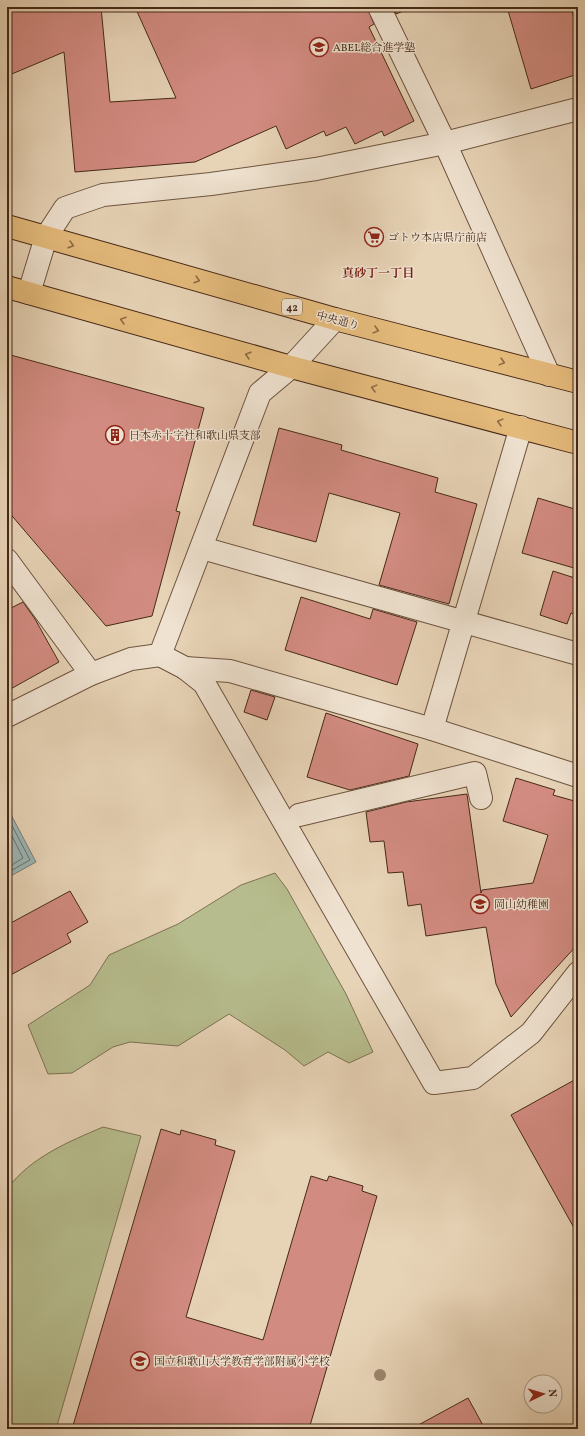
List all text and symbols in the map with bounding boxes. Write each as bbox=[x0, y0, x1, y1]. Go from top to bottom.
school or university icon: ABEL総合進学塾 bbox=[308, 36, 330, 58]
place label: ABEL総合進学塾 bbox=[333, 41, 415, 56]
supermarket icon: ゴトウ本店県庁前店 bbox=[363, 226, 385, 248]
place label: ゴトウ本店県庁前店 bbox=[388, 231, 487, 246]
one-way arrow bbox=[68, 240, 75, 248]
district label: 真砂丁一丁目 bbox=[342, 266, 414, 282]
one-way arrow bbox=[193, 275, 200, 284]
road number: 42 bbox=[282, 299, 302, 315]
street label: 中央通り bbox=[314, 309, 361, 334]
one-way arrow bbox=[120, 316, 127, 325]
one-way arrow bbox=[373, 325, 379, 333]
one-way arrow bbox=[245, 351, 252, 360]
one-way arrow bbox=[498, 358, 505, 366]
one-way arrow bbox=[371, 385, 377, 393]
one-way arrow bbox=[496, 418, 503, 427]
building icon: 日本赤十字社和歌山県支部 bbox=[104, 424, 126, 446]
place label: 日本赤十字社和歌山県支部 bbox=[129, 429, 261, 444]
school or university icon: 岡山幼稚園 bbox=[469, 893, 491, 915]
place label: 岡山幼稚園 bbox=[494, 898, 549, 913]
school or university icon: 国立和歌山大学教育学部附属小学校 bbox=[129, 1350, 151, 1372]
place label: 国立和歌山大学教育学部附属小学校 bbox=[154, 1355, 330, 1370]
north arrow bbox=[523, 1374, 563, 1414]
text: N bbox=[544, 1389, 559, 1398]

